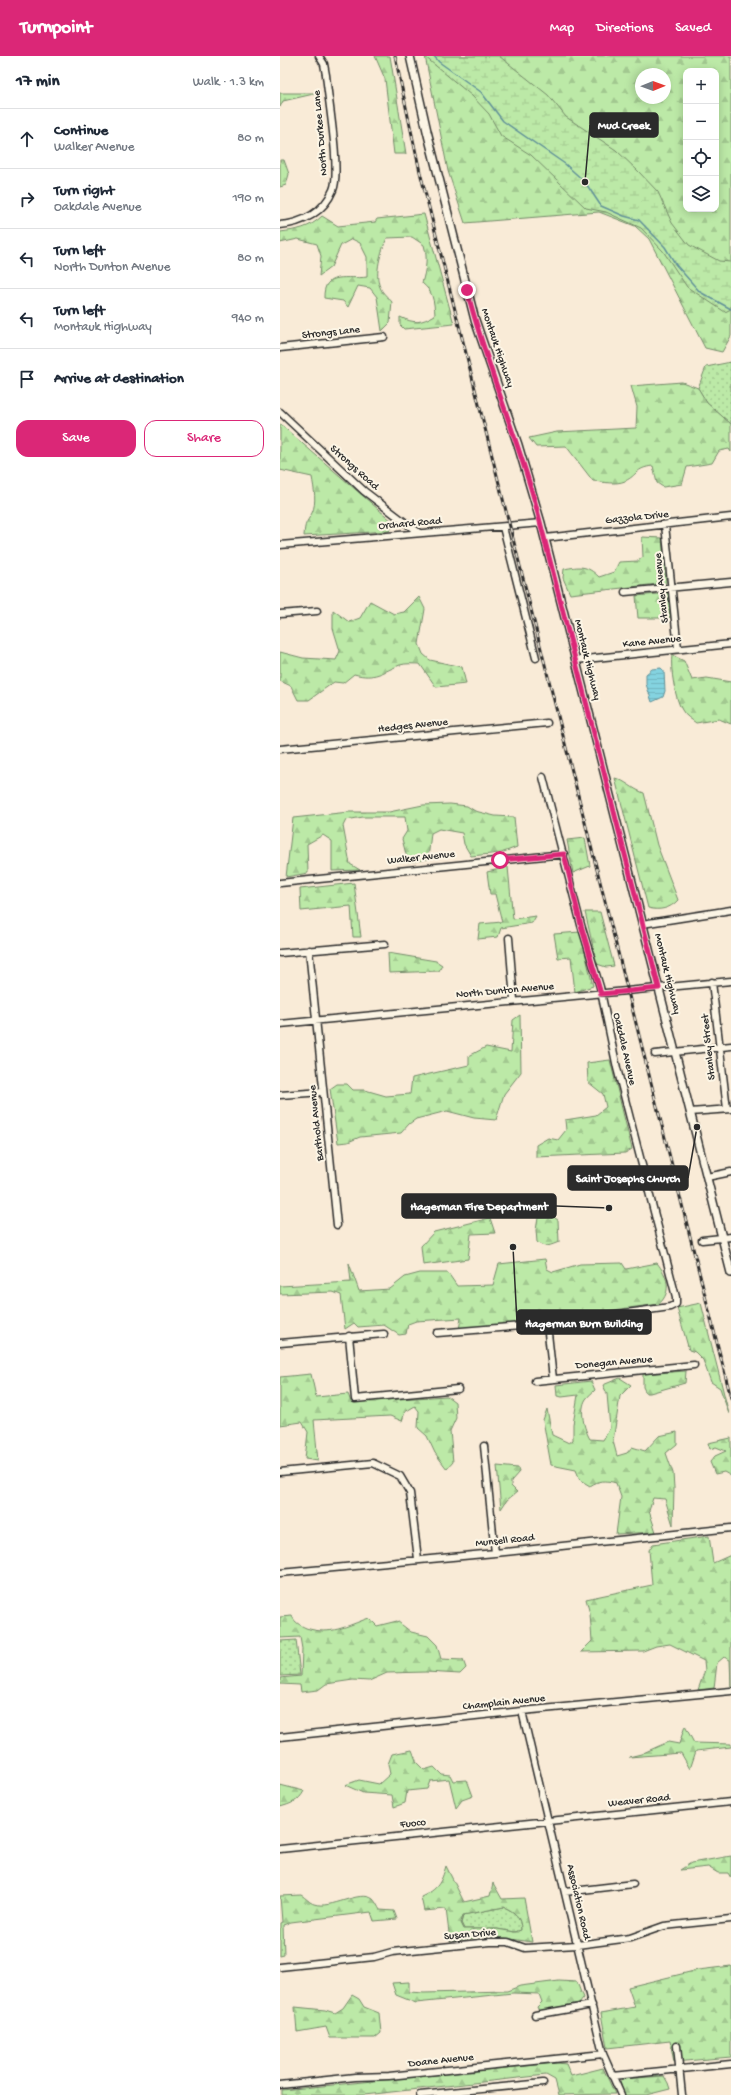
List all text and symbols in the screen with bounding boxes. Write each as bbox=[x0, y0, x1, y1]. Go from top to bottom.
text: Turnpoint bbox=[20, 17, 92, 40]
text: Map bbox=[550, 20, 574, 37]
text: Directions bbox=[596, 20, 653, 37]
text: Saved bbox=[675, 20, 711, 37]
north arrow bbox=[635, 68, 671, 104]
map controls bbox=[683, 68, 719, 212]
button: + bbox=[683, 68, 719, 104]
text: 17 min bbox=[16, 72, 60, 92]
text: Walk · 1.3 km bbox=[193, 75, 264, 90]
street label: North Durkee Lane bbox=[311, 89, 331, 176]
button: − bbox=[683, 104, 719, 140]
callout: Mud Creek bbox=[590, 113, 658, 137]
text: Mud Creek bbox=[598, 120, 652, 134]
text: Continue bbox=[54, 122, 108, 140]
icon: ahead bbox=[16, 128, 38, 150]
text: 80 m bbox=[237, 131, 264, 146]
text: Walker Avenue bbox=[54, 140, 134, 155]
button: locate bbox=[683, 140, 719, 176]
button: layers bbox=[683, 176, 719, 212]
text: Turn right bbox=[54, 182, 114, 200]
icon: right bbox=[16, 188, 38, 210]
text: 190 m bbox=[233, 191, 264, 206]
text: Oakdale Avenue bbox=[54, 200, 141, 215]
text: Turn left bbox=[54, 242, 105, 260]
icon: left bbox=[16, 248, 38, 270]
text: 80 m bbox=[237, 251, 264, 266]
text: North Dunton Avenue bbox=[54, 260, 170, 275]
route end bbox=[458, 281, 476, 299]
text: Turn left bbox=[54, 302, 105, 320]
street label: Montauk Highway bbox=[478, 307, 516, 390]
icon: left bbox=[16, 308, 38, 330]
text: 940 m bbox=[232, 311, 264, 326]
text: Montauk Highway bbox=[54, 320, 152, 335]
street label: Strongs Lane bbox=[301, 324, 361, 342]
icon: arrive bbox=[16, 368, 38, 390]
text: Arrive at destination bbox=[54, 370, 184, 388]
button: Save bbox=[16, 420, 136, 457]
button: Share bbox=[144, 420, 264, 457]
street label: Strongs Road bbox=[327, 443, 382, 494]
street label: Gazzola Drive bbox=[605, 509, 670, 527]
street label: Orchard Road bbox=[378, 515, 444, 533]
street label: Stanley Avenue bbox=[652, 552, 672, 623]
street label: Montauk Highway bbox=[571, 618, 603, 702]
street label: Kane Avenue bbox=[622, 633, 682, 651]
street label: Hedges Avenue bbox=[378, 716, 449, 736]
street label: Walker Avenue bbox=[387, 848, 456, 868]
route start bbox=[491, 851, 509, 869]
street label: Montauk Highway bbox=[651, 932, 683, 1016]
street label: North Dunton Avenue bbox=[455, 981, 555, 1001]
street label: Oakdale Avenue bbox=[610, 1012, 638, 1087]
street label: Stanley Street bbox=[699, 1012, 718, 1081]
street label: Barthold Avenue bbox=[307, 1084, 327, 1163]
callout: Saint Josephs Church bbox=[568, 1166, 688, 1190]
text: Saint Josephs Church bbox=[576, 1173, 681, 1187]
callout: Hagerman Fire Department bbox=[402, 1194, 556, 1218]
text: Hagerman Fire Department bbox=[410, 1201, 549, 1215]
callout: Hagerman Burn Building bbox=[517, 1310, 651, 1334]
text: Hagerman Burn Building bbox=[525, 1318, 643, 1332]
street label: Donegan Avenue bbox=[574, 1354, 653, 1372]
street label: Munsell Road bbox=[475, 1532, 537, 1550]
street label: Champlain Avenue bbox=[462, 1693, 546, 1713]
street label: Weaver Road bbox=[607, 1792, 672, 1810]
street label: Fuoco bbox=[398, 1817, 427, 1831]
street label: Association Road bbox=[563, 1863, 593, 1942]
street label: Susan Drive bbox=[443, 1927, 497, 1943]
street label: Doane Avenue bbox=[407, 2052, 475, 2070]

